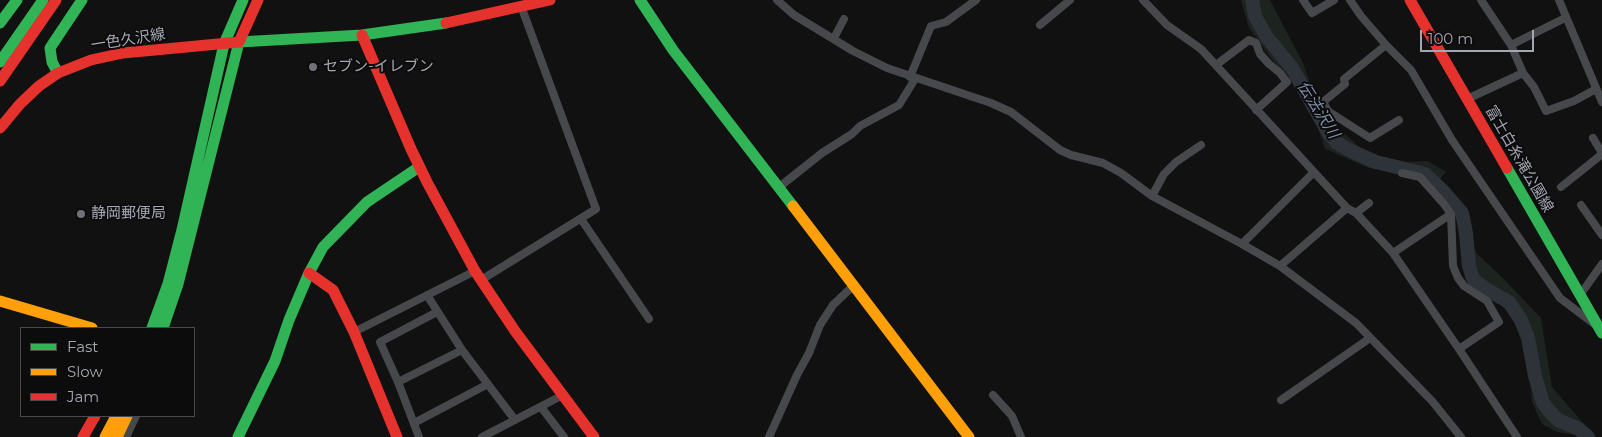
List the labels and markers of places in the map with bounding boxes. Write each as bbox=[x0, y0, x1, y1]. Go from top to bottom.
place label: セブン-イレブン bbox=[323, 58, 434, 76]
marker: セブン-イレブン bbox=[307, 61, 319, 73]
place label: 静岡郵便局 bbox=[91, 205, 166, 223]
marker: 静岡郵便局 bbox=[75, 208, 87, 220]

